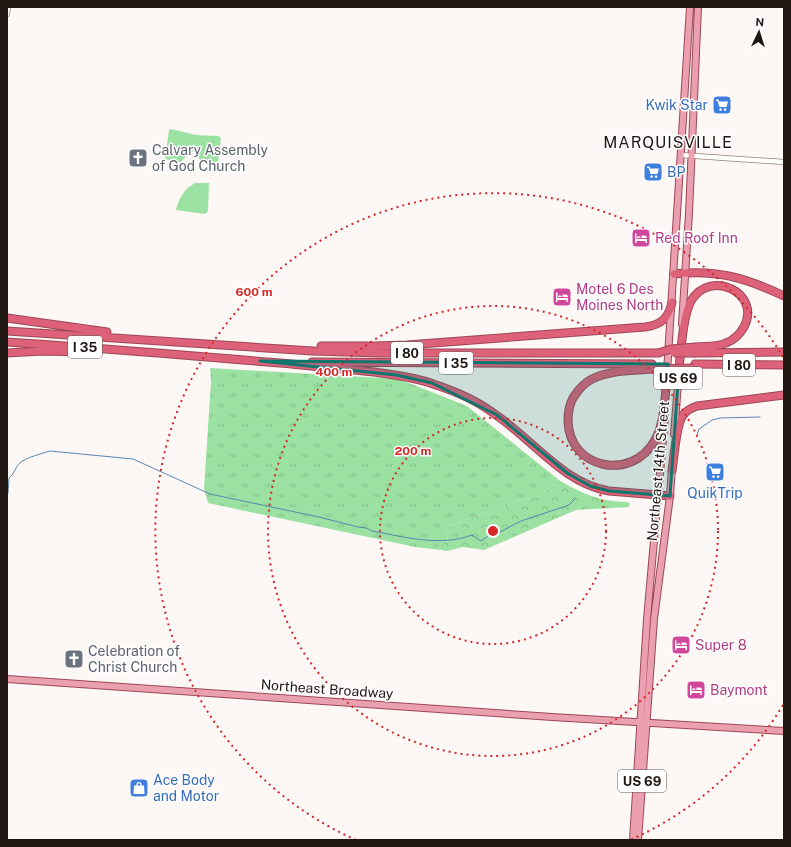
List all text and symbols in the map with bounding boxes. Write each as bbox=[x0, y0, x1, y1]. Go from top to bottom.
north arrow bbox=[739, 12, 779, 52]
text: N bbox=[755, 16, 764, 28]
supermarket icon: Kwik Star bbox=[711, 94, 733, 116]
place label: Kwik Star bbox=[646, 97, 708, 113]
district label: MARQUISVILLE bbox=[603, 133, 733, 152]
place label: Calvary Assembly of God Church bbox=[152, 142, 269, 174]
church icon: Calvary Assembly of God Church bbox=[127, 147, 149, 169]
supermarket icon: BP bbox=[642, 161, 664, 183]
place label: BP bbox=[667, 164, 685, 180]
hotel icon: Red Roof Inn bbox=[630, 227, 652, 249]
place label: Red Roof Inn bbox=[655, 230, 738, 246]
place label: Motel 6 Des Moines North bbox=[576, 281, 663, 313]
text: 600 m bbox=[236, 285, 273, 299]
hotel icon: Motel 6 Des Moines North bbox=[551, 286, 573, 308]
road number: I 35 bbox=[68, 336, 102, 358]
road number: I 80 bbox=[391, 342, 423, 364]
road number: I 35 bbox=[439, 352, 473, 374]
road number: I 80 bbox=[723, 354, 755, 376]
text: 400 m bbox=[316, 365, 353, 379]
road number: US 69 bbox=[654, 367, 702, 389]
street label: Northeast 14th Street bbox=[644, 400, 672, 542]
text: 200 m bbox=[395, 444, 431, 458]
supermarket icon: QuikTrip bbox=[704, 461, 726, 483]
place label: QuikTrip bbox=[687, 485, 743, 501]
centre of rings bbox=[486, 524, 500, 538]
hotel icon: Super 8 bbox=[670, 634, 692, 656]
place label: Super 8 bbox=[695, 637, 747, 653]
place label: Celebration of Christ Church bbox=[88, 643, 180, 675]
church icon: Celebration of Christ Church bbox=[63, 648, 85, 670]
street label: Northeast Broadway bbox=[260, 676, 394, 702]
hotel icon: Baymont bbox=[685, 679, 707, 701]
place label: Baymont bbox=[710, 682, 768, 698]
road number: US 69 bbox=[618, 770, 666, 792]
place label: Ace Body and Motor bbox=[153, 772, 219, 804]
shop icon: Ace Body and Motor bbox=[128, 777, 150, 799]

